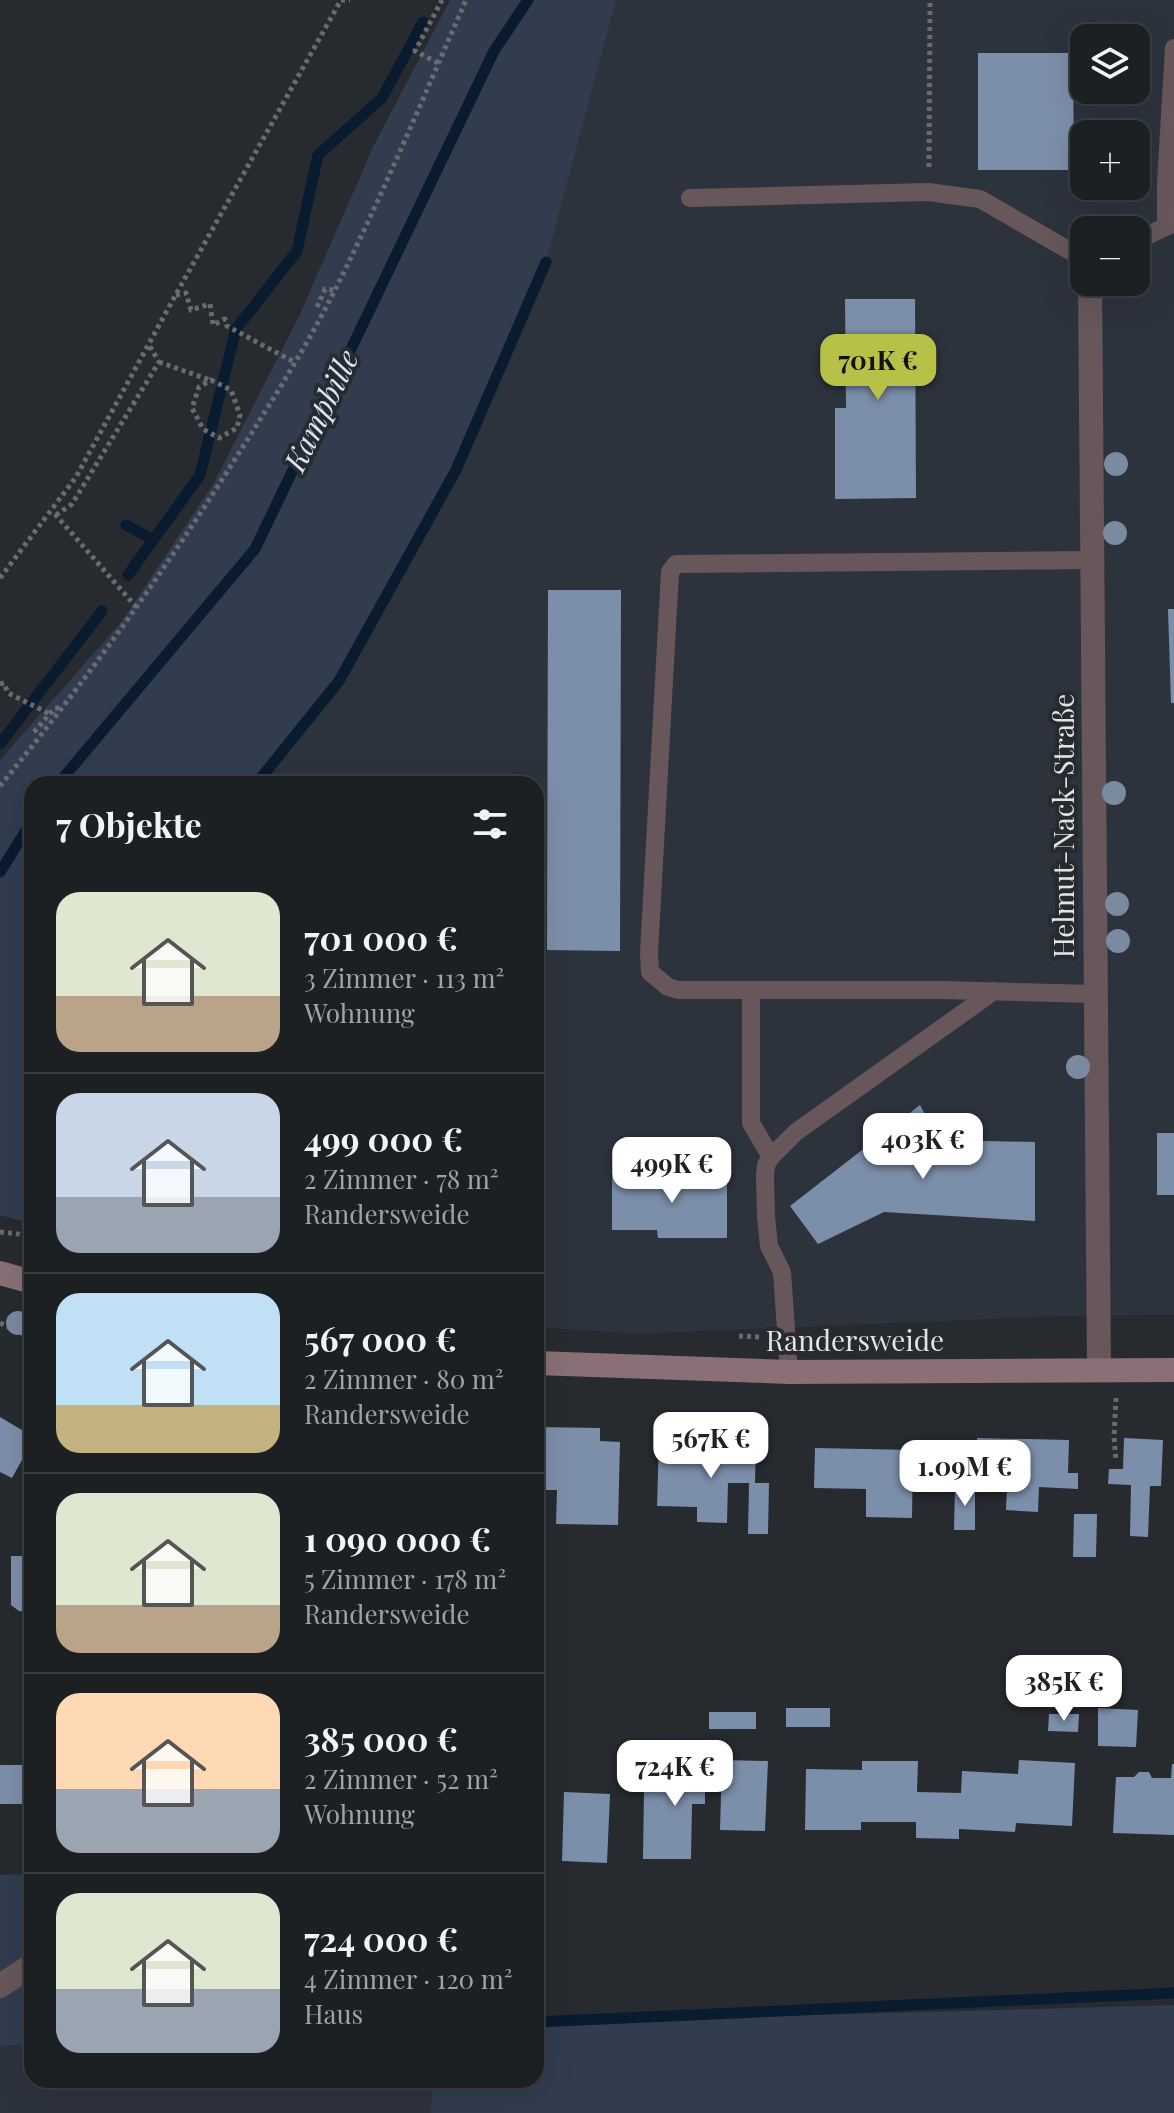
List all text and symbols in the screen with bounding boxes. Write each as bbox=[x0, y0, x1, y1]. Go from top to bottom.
map controls bbox=[1070, 24, 1150, 296]
button: layers bbox=[1070, 24, 1150, 104]
button: + bbox=[1070, 120, 1150, 200]
button: − bbox=[1070, 216, 1150, 296]
pin: 701K € bbox=[813, 334, 943, 402]
text: 701K € bbox=[838, 342, 918, 377]
water label: Kampbille bbox=[273, 343, 367, 478]
street label: Helmut-Nack-Straße bbox=[1044, 694, 1081, 958]
text: 7 Objekte bbox=[56, 801, 202, 847]
icon: filters bbox=[468, 802, 512, 846]
text: 701 000 € bbox=[304, 914, 458, 960]
icon: home bbox=[120, 924, 216, 1020]
text: 3 Zimmer · 113 m² bbox=[304, 960, 504, 995]
text: Wohnung bbox=[304, 995, 415, 1030]
pin: 403K € bbox=[858, 1113, 988, 1181]
text: 499 000 € bbox=[304, 1115, 463, 1161]
text: 403K € bbox=[881, 1121, 965, 1156]
icon: home bbox=[120, 1125, 216, 1221]
pin: 499K € bbox=[607, 1137, 737, 1205]
text: 499K € bbox=[630, 1145, 714, 1180]
text: 2 Zimmer · 78 m² bbox=[304, 1161, 499, 1196]
text: Randersweide bbox=[304, 1196, 470, 1231]
text: 567 000 € bbox=[304, 1315, 457, 1361]
street label: Randersweide bbox=[766, 1321, 944, 1358]
icon: home bbox=[120, 1325, 216, 1421]
text: 2 Zimmer · 80 m² bbox=[304, 1361, 504, 1396]
text: Randersweide bbox=[304, 1396, 470, 1431]
pin: 567K € bbox=[646, 1412, 776, 1480]
text: 567K € bbox=[671, 1420, 751, 1455]
pin: 1.09M € bbox=[891, 1440, 1039, 1508]
text: 1.09M € bbox=[918, 1448, 1012, 1483]
text: 1 090 000 € bbox=[304, 1515, 491, 1561]
icon: home bbox=[120, 1525, 216, 1621]
text: 5 Zimmer · 178 m² bbox=[304, 1561, 506, 1596]
text: Randersweide bbox=[304, 1596, 470, 1631]
pin: 385K € bbox=[999, 1655, 1129, 1723]
text: 385K € bbox=[1024, 1663, 1104, 1698]
text: 385 000 € bbox=[304, 1715, 458, 1761]
icon: home bbox=[120, 1725, 216, 1821]
pin: 724K € bbox=[610, 1740, 740, 1808]
text: 724K € bbox=[635, 1748, 715, 1783]
text: 2 Zimmer · 52 m² bbox=[304, 1761, 498, 1796]
text: Wohnung bbox=[304, 1796, 415, 1831]
text: 724 000 € bbox=[304, 1915, 458, 1961]
icon: home bbox=[120, 1925, 216, 2021]
text: 4 Zimmer · 120 m² bbox=[304, 1961, 513, 1996]
text: Haus bbox=[304, 1996, 363, 2031]

